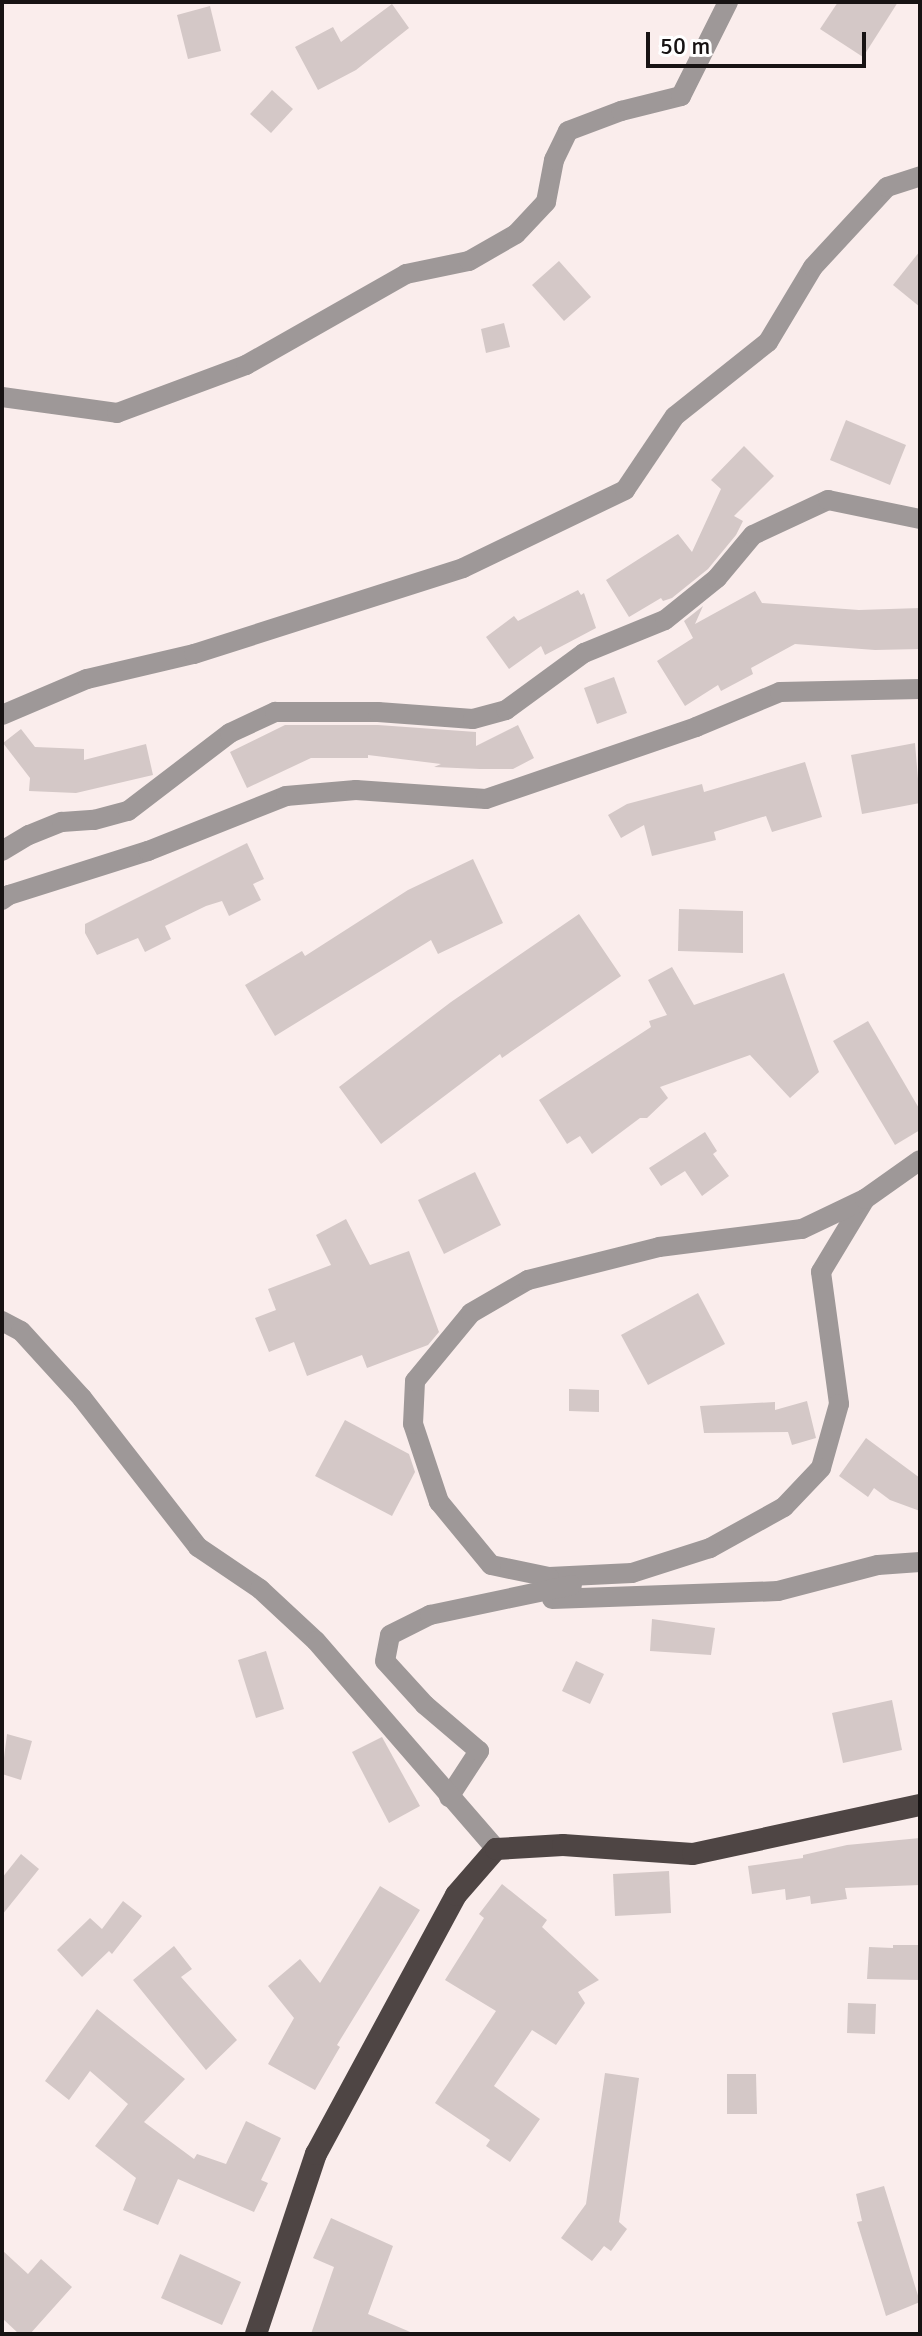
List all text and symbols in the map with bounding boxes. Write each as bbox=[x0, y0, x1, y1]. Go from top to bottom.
scale bar bbox=[650, 16, 870, 66]
text: 50 m bbox=[660, 31, 710, 61]

